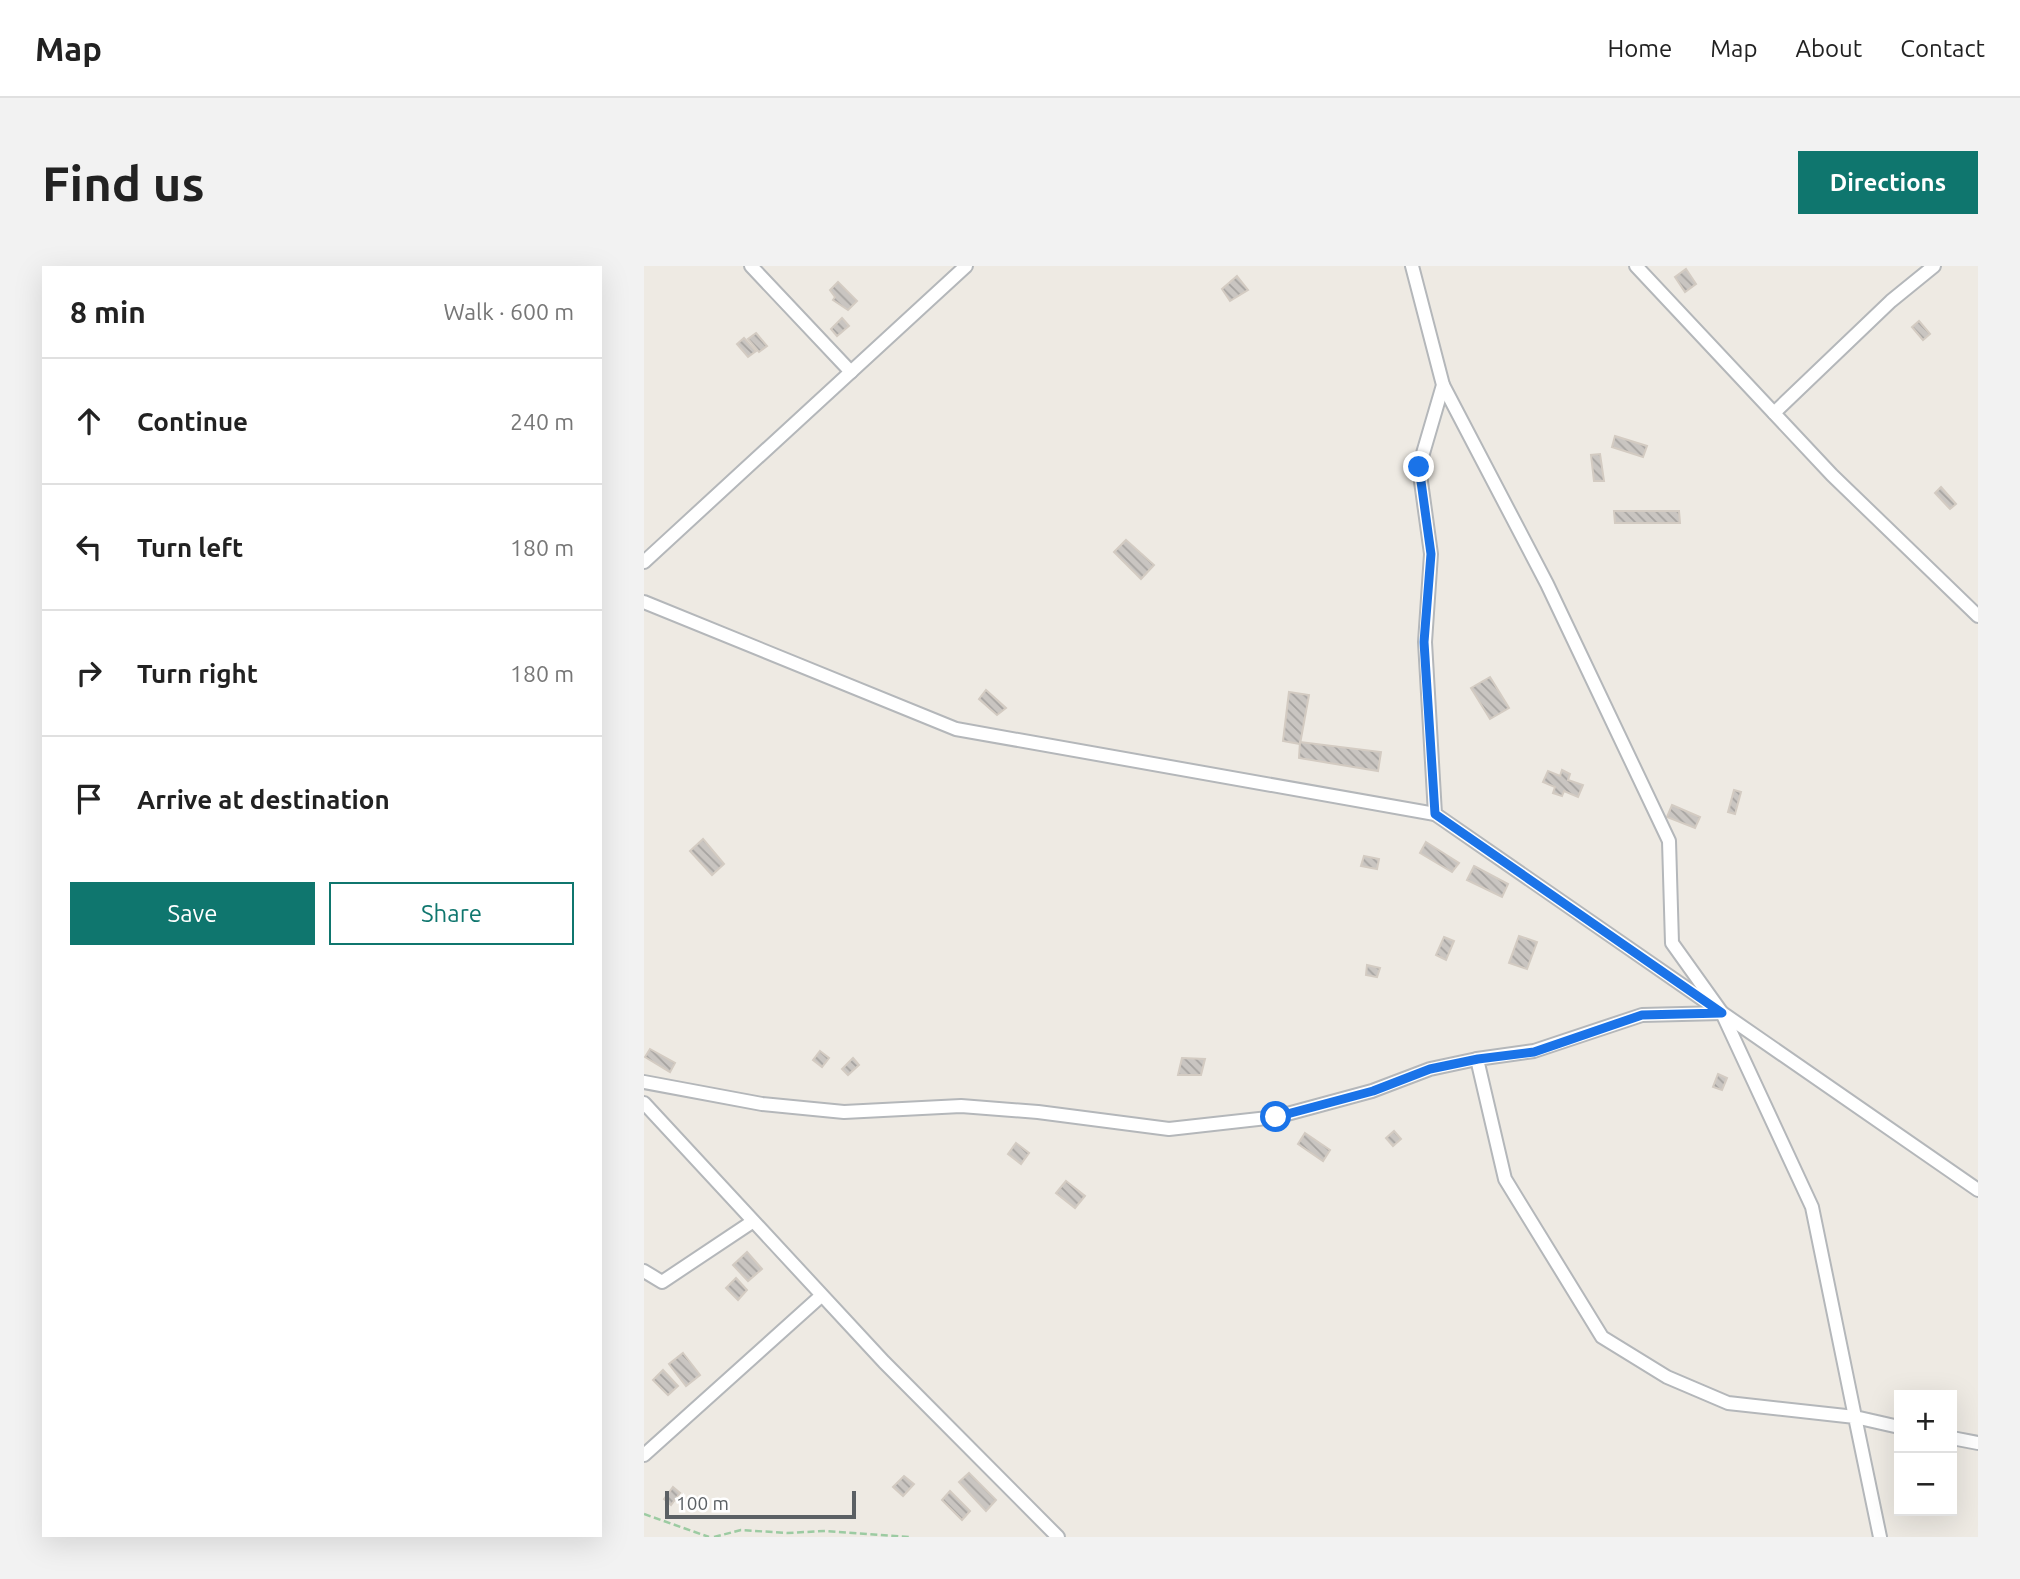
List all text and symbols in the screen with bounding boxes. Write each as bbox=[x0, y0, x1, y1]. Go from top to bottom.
text: Map bbox=[35, 30, 102, 67]
text: Home bbox=[1607, 35, 1672, 62]
text: Map bbox=[1710, 35, 1757, 62]
text: About bbox=[1795, 35, 1862, 62]
text: Contact bbox=[1900, 35, 1985, 62]
button: Directions bbox=[1798, 151, 1978, 214]
text: Find us bbox=[42, 155, 205, 210]
text: 8 min bbox=[70, 295, 146, 329]
text: Walk · 600 m bbox=[443, 299, 574, 324]
icon: ahead bbox=[70, 402, 108, 440]
text: Continue bbox=[137, 407, 248, 436]
text: 240 m bbox=[510, 409, 574, 434]
route end bbox=[1403, 451, 1434, 482]
icon: left bbox=[70, 528, 108, 566]
text: Turn left bbox=[137, 533, 243, 562]
text: 180 m bbox=[510, 535, 574, 560]
icon: right bbox=[70, 654, 108, 692]
text: Turn right bbox=[137, 659, 258, 688]
text: 180 m bbox=[510, 661, 574, 686]
icon: arrive bbox=[70, 780, 108, 818]
text: Arrive at destination bbox=[137, 785, 390, 814]
button: Save bbox=[70, 882, 315, 945]
button: Share bbox=[329, 882, 574, 945]
route start bbox=[1260, 1101, 1291, 1132]
map controls bbox=[1894, 1390, 1957, 1516]
button: + bbox=[1894, 1390, 1957, 1453]
button: − bbox=[1894, 1453, 1957, 1516]
scale bar bbox=[665, 1488, 856, 1520]
text: 100 m bbox=[676, 1492, 729, 1514]

